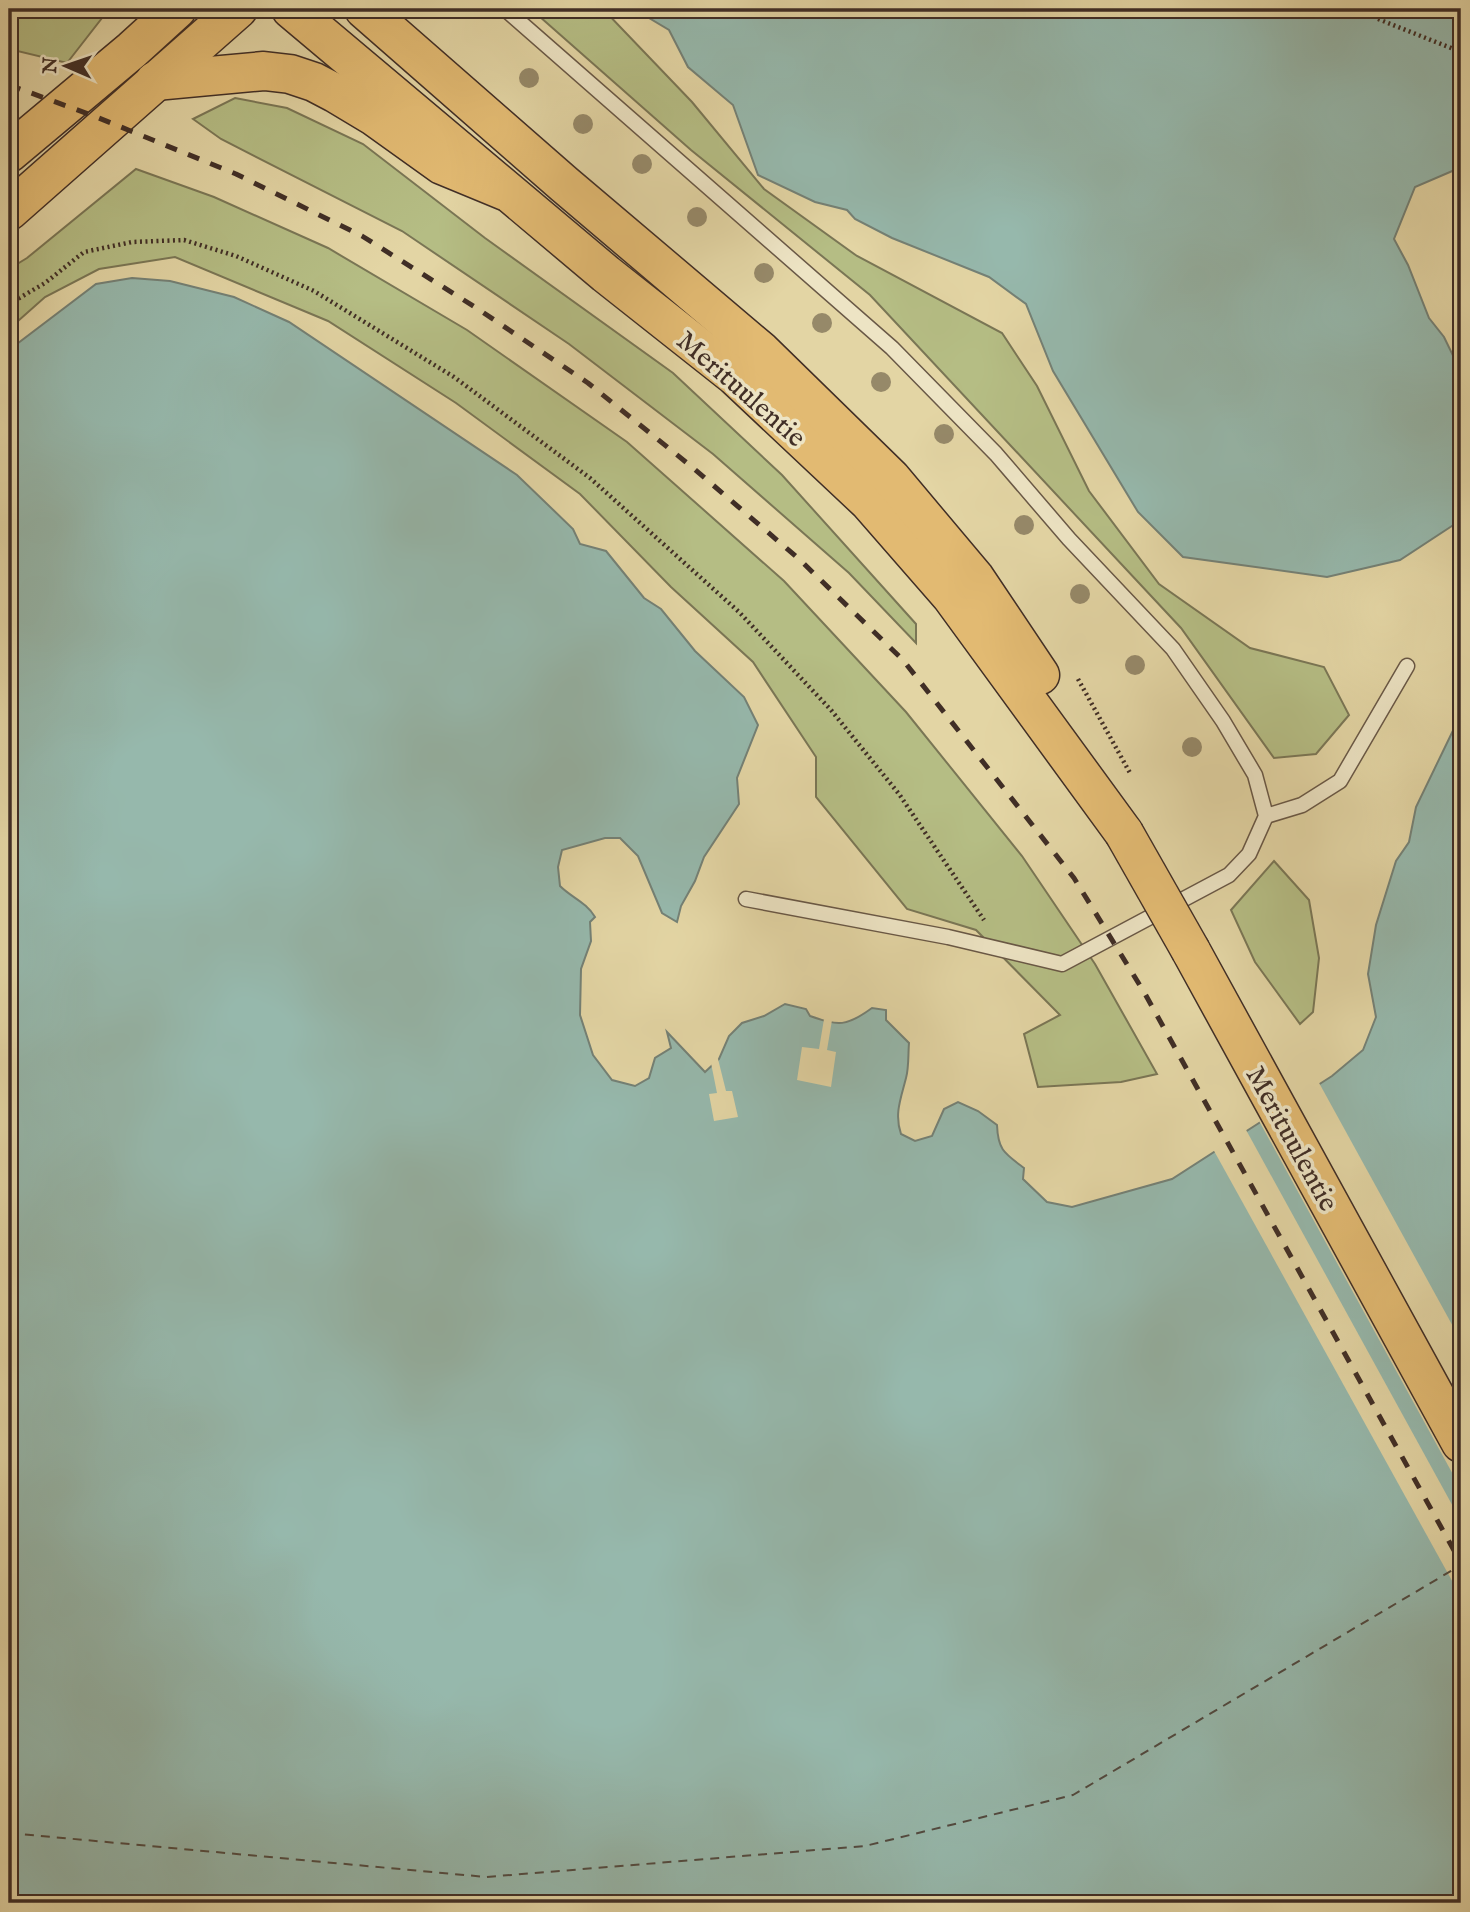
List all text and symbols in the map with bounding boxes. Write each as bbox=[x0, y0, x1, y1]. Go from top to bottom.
north arrow bbox=[32, 32, 102, 102]
text: N bbox=[39, 56, 63, 75]
street label: Merituulentie bbox=[668, 324, 812, 456]
street label: Merituulentie bbox=[1237, 1061, 1345, 1218]

